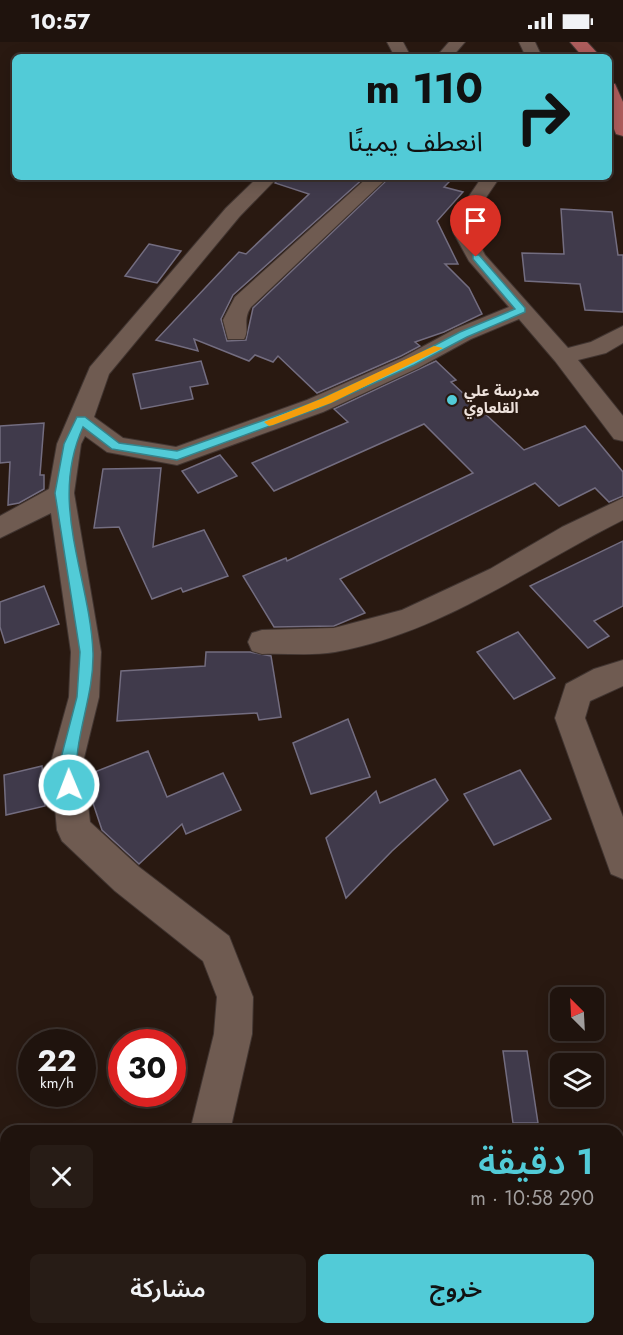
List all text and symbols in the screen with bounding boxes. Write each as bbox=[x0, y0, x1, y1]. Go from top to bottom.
text: 10:57 bbox=[30, 5, 90, 37]
text: 110 m bbox=[365, 58, 483, 119]
icon: right bbox=[504, 78, 582, 156]
text: انعطف يمينًا bbox=[347, 122, 483, 161]
pin bbox=[450, 195, 501, 257]
icon: arrive bbox=[459, 204, 492, 237]
place label: مدرسة علي القلعاوي bbox=[464, 380, 540, 419]
marker: مدرسة علي القلعاوي bbox=[445, 393, 459, 407]
position arrow bbox=[37, 753, 101, 817]
north arrow bbox=[550, 987, 604, 1041]
map controls bbox=[550, 987, 604, 1107]
speed limit sign: 30 bbox=[108, 1029, 186, 1107]
text: 22 bbox=[37, 1039, 77, 1082]
button: layers bbox=[550, 1053, 604, 1107]
text: km/h bbox=[40, 1072, 74, 1094]
text: 1 دقيقة bbox=[478, 1135, 594, 1187]
button: close bbox=[30, 1145, 93, 1208]
text: 290 m · 10:58 bbox=[470, 1184, 594, 1213]
button: مشاركة bbox=[30, 1254, 306, 1323]
button: خروج bbox=[318, 1254, 594, 1323]

